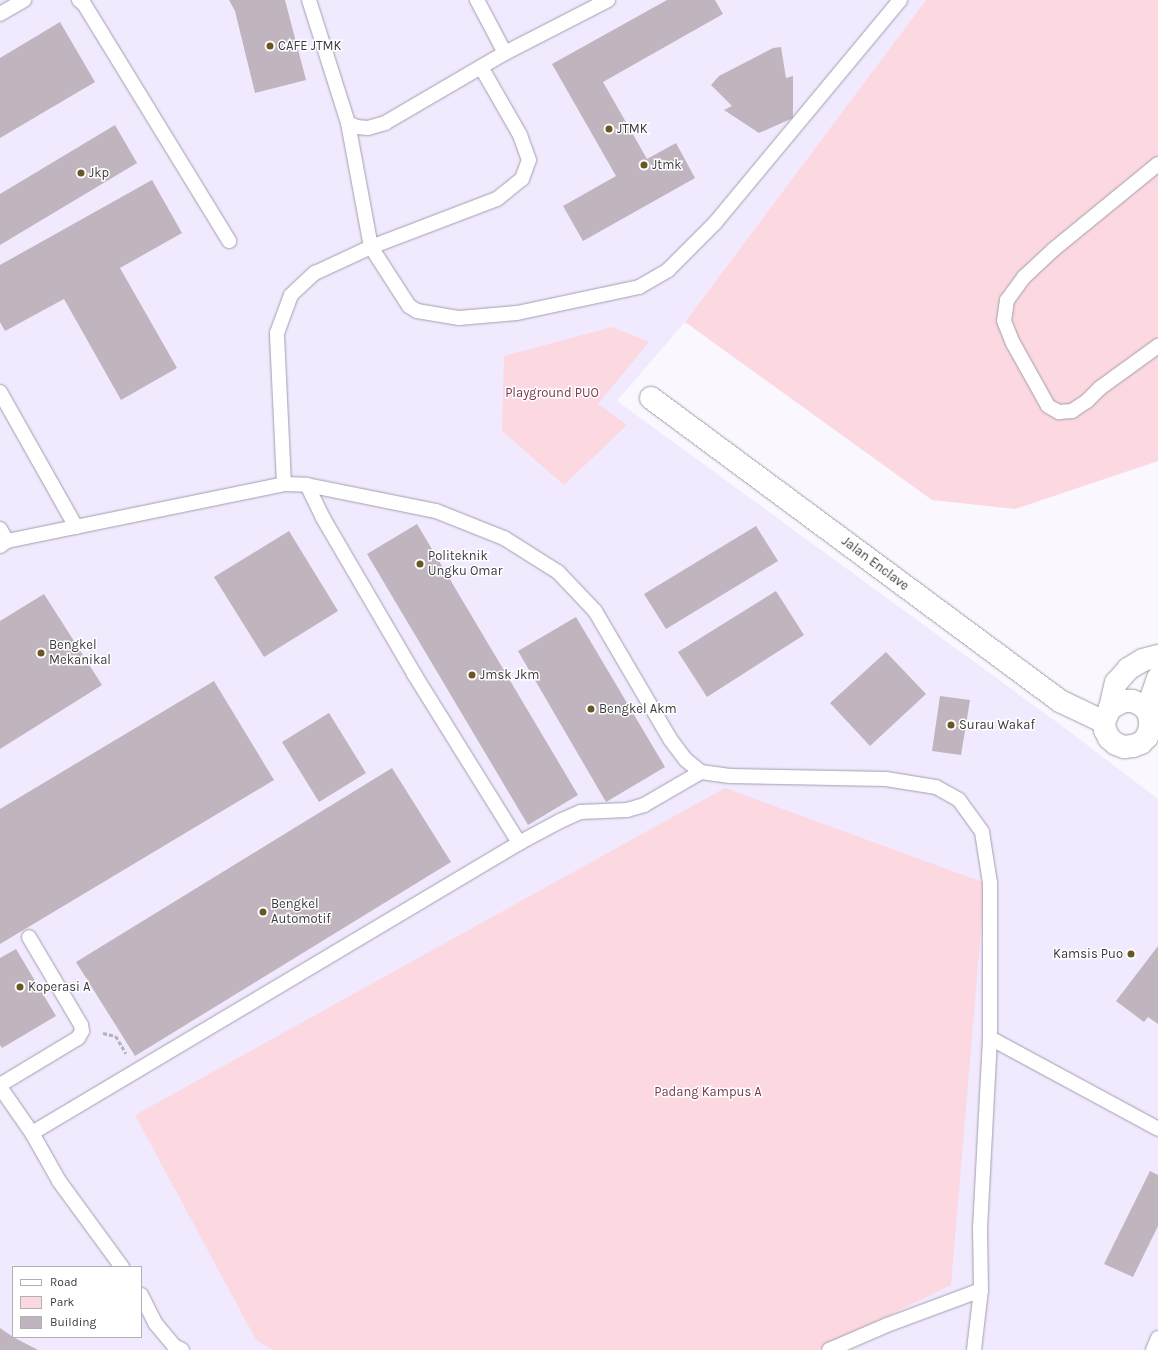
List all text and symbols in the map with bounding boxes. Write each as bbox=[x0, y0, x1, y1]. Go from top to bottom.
place label: CAFE JTMK bbox=[278, 38, 341, 54]
marker: CAFE JTMK bbox=[265, 41, 275, 51]
place label: JTMK bbox=[617, 121, 648, 137]
marker: JTMK bbox=[604, 124, 614, 134]
place label: Jtmk bbox=[652, 157, 682, 173]
marker: Jtmk bbox=[639, 160, 649, 170]
place label: Jkp bbox=[89, 165, 109, 181]
marker: Jkp bbox=[76, 168, 86, 178]
park label: Playground PUO bbox=[505, 385, 599, 401]
street label: Jalan Enclave bbox=[838, 534, 912, 594]
place label: Politeknik Ungku Omar bbox=[428, 549, 502, 580]
marker: Politeknik Ungku Omar bbox=[415, 559, 425, 569]
place label: Bengkel Mekanikal bbox=[49, 638, 111, 669]
marker: Bengkel Mekanikal bbox=[36, 648, 46, 658]
place label: Jmsk Jkm bbox=[480, 667, 539, 683]
marker: Jmsk Jkm bbox=[467, 670, 477, 680]
place label: Bengkel Akm bbox=[599, 701, 677, 717]
marker: Bengkel Akm bbox=[586, 704, 596, 714]
place label: Surau Wakaf bbox=[959, 717, 1035, 733]
marker: Surau Wakaf bbox=[946, 720, 956, 730]
place label: Bengkel Automotif bbox=[271, 897, 331, 928]
marker: Bengkel Automotif bbox=[258, 907, 268, 917]
place label: Kamsis Puo bbox=[1053, 946, 1123, 962]
marker: Kamsis Puo bbox=[1126, 949, 1136, 959]
place label: Koperasi A bbox=[28, 979, 90, 995]
marker: Koperasi A bbox=[15, 982, 25, 992]
park label: Padang Kampus A bbox=[654, 1084, 762, 1100]
legend bbox=[12, 1266, 142, 1338]
text: Road bbox=[50, 1275, 78, 1289]
text: Park bbox=[50, 1295, 74, 1309]
text: Building bbox=[50, 1315, 96, 1329]

